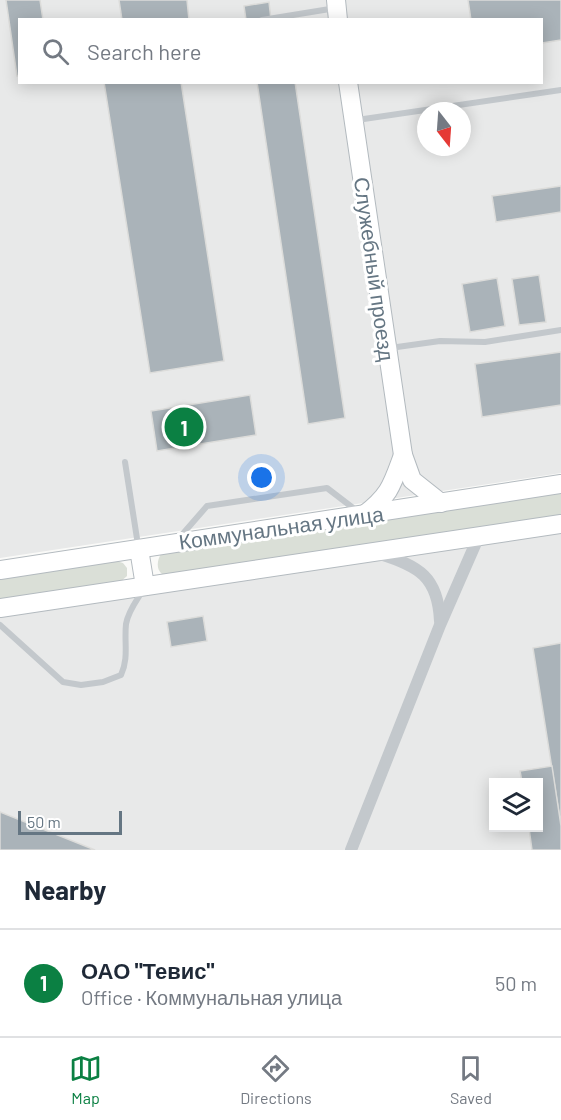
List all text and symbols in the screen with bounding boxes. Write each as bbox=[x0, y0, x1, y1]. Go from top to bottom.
search box bbox=[18, 18, 543, 84]
icon: search bbox=[39, 35, 72, 68]
text: Search here bbox=[87, 38, 201, 64]
north arrow bbox=[417, 102, 471, 156]
street label: Служебный проезд bbox=[350, 175, 400, 363]
pin: 1 bbox=[164, 404, 204, 450]
your location bbox=[247, 463, 276, 492]
street label: Коммунальная улица bbox=[177, 500, 385, 554]
map controls bbox=[489, 778, 543, 832]
button: layers bbox=[489, 778, 543, 832]
scale bar bbox=[18, 808, 122, 836]
text: 50 m bbox=[27, 812, 61, 831]
text: Nearby bbox=[24, 874, 106, 905]
text: ОАО "Тевис" bbox=[81, 957, 214, 983]
text: 1 bbox=[40, 971, 47, 995]
text: 50 m bbox=[495, 971, 537, 995]
text: Office · Коммунальная улица bbox=[81, 985, 342, 1009]
tab: Map bbox=[69, 1052, 102, 1107]
tab: Directions bbox=[240, 1052, 312, 1107]
tab: Saved bbox=[450, 1052, 492, 1107]

